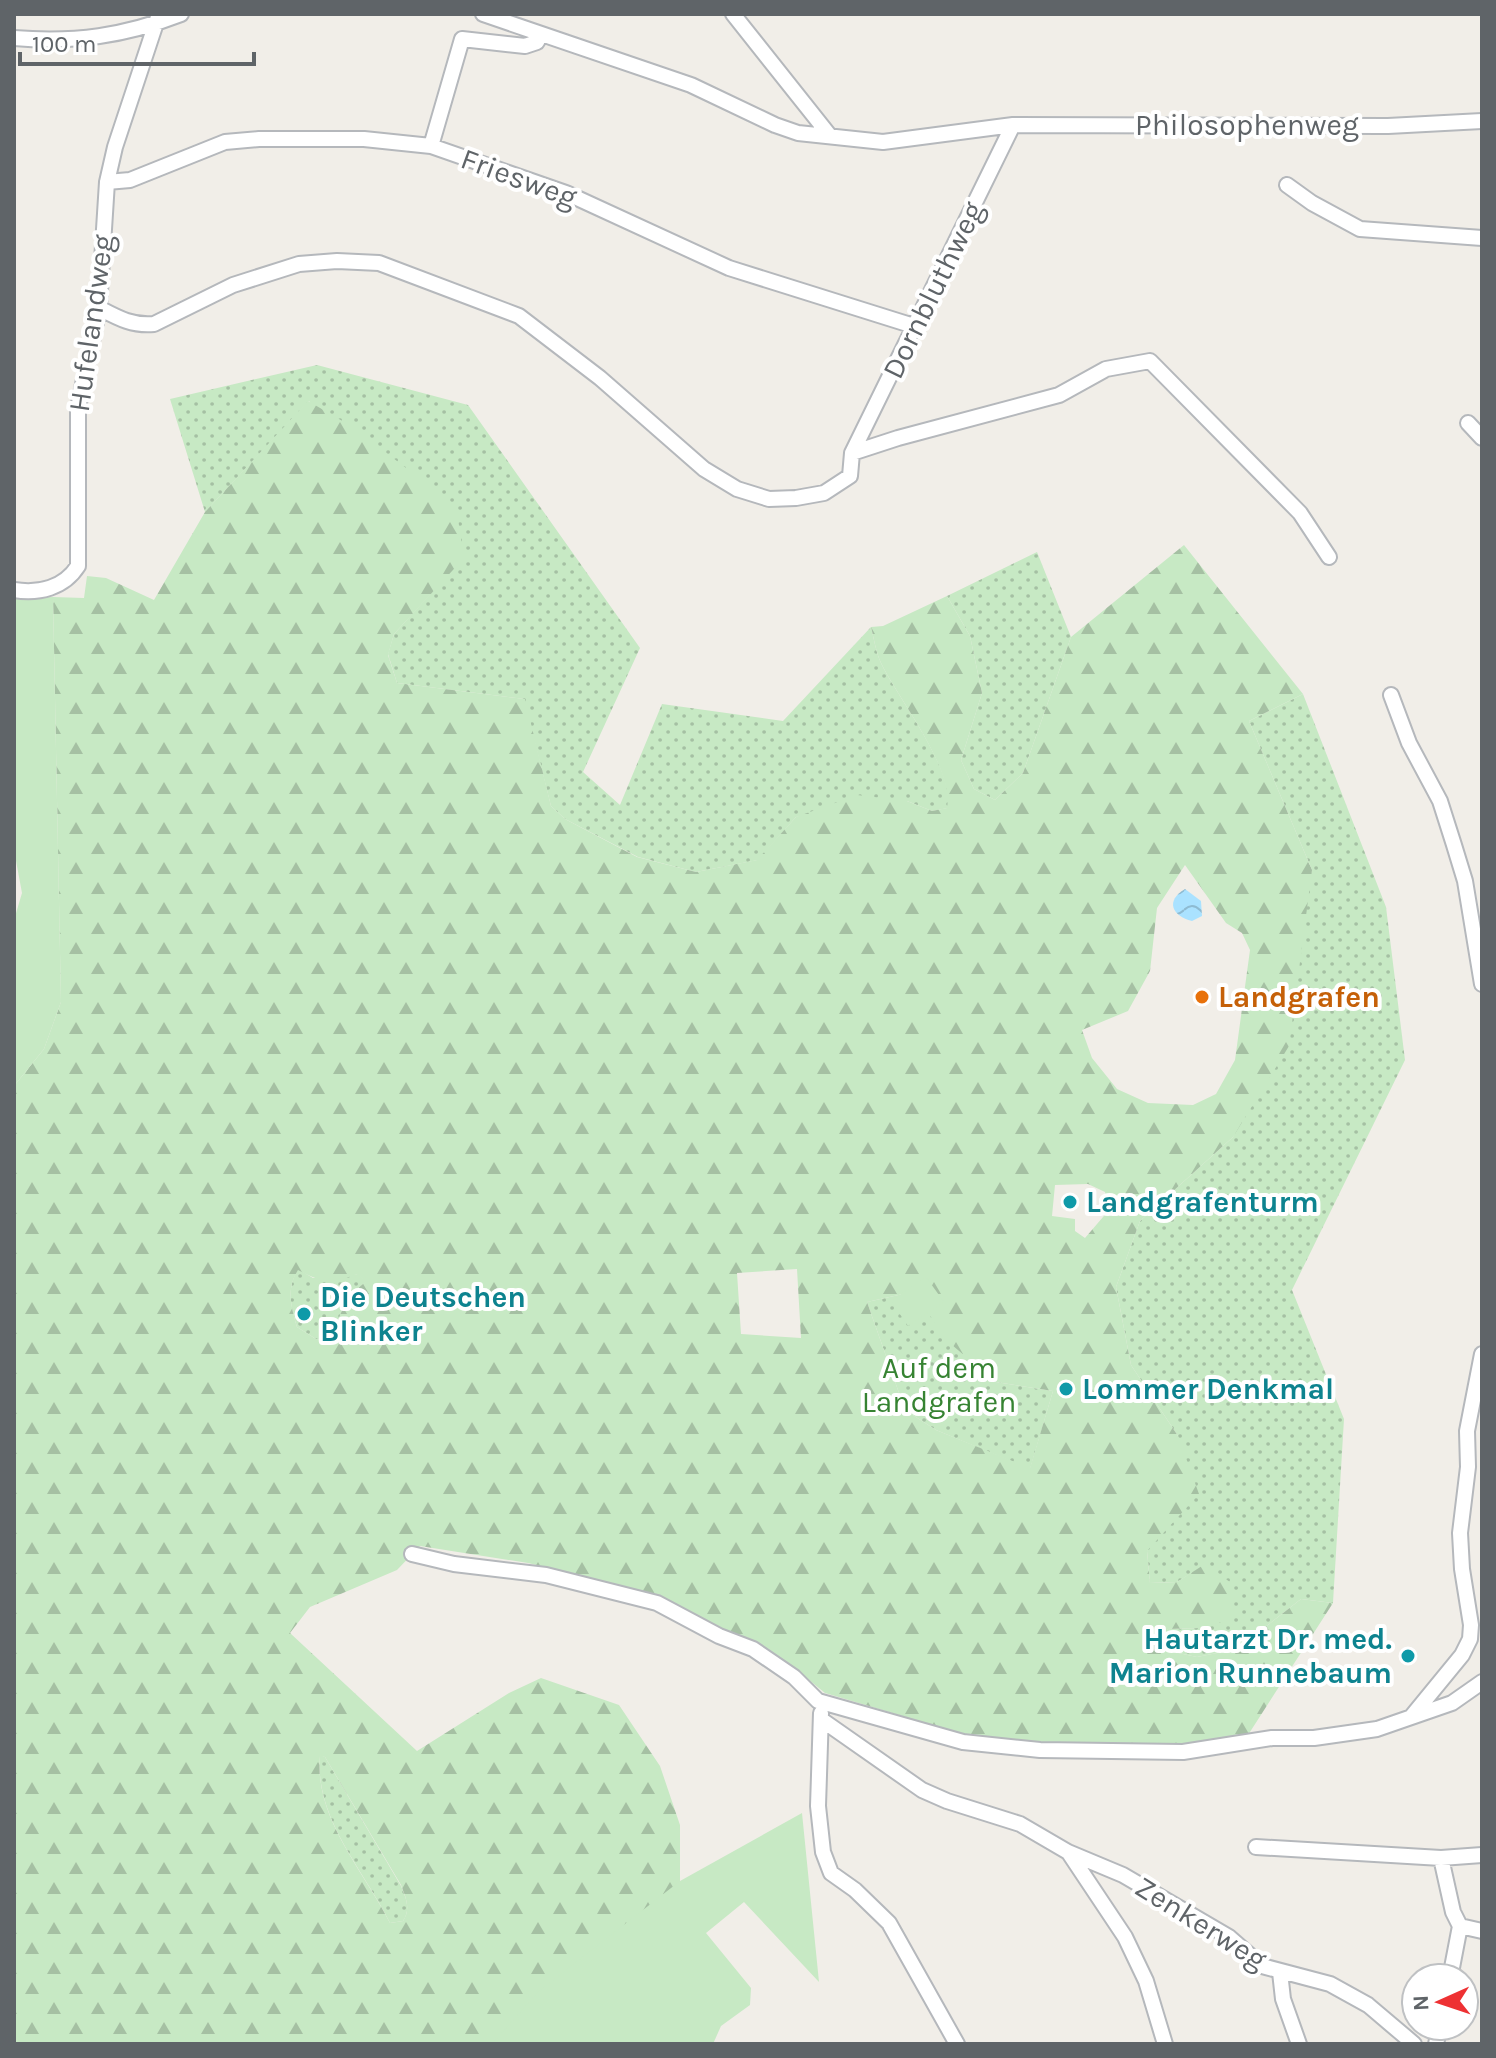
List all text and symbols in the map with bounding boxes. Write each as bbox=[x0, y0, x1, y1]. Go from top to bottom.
scale bar bbox=[20, 16, 254, 66]
text: 100 m bbox=[32, 30, 97, 58]
street label: Philosophenweg bbox=[1135, 107, 1359, 143]
street label: Friesweg bbox=[456, 140, 582, 216]
street label: Dornbluthweg bbox=[875, 195, 991, 385]
street label: Hufelandweg bbox=[61, 232, 121, 414]
place label: Landgrafen bbox=[1218, 979, 1380, 1015]
marker: Landgrafen bbox=[1193, 988, 1211, 1006]
place label: Landgrafenturm bbox=[1086, 1184, 1319, 1220]
marker: Landgrafenturm bbox=[1061, 1193, 1079, 1211]
place label: Die Deutschen Blinker bbox=[320, 1279, 526, 1349]
marker: Die Deutschen Blinker bbox=[295, 1305, 313, 1323]
park label: Auf dem Landgrafen bbox=[862, 1350, 1016, 1420]
place label: Lommer Denkmal bbox=[1082, 1371, 1334, 1407]
marker: Lommer Denkmal bbox=[1057, 1380, 1075, 1398]
place label: Hautarzt Dr. med. Marion Runnebaum bbox=[1109, 1621, 1392, 1691]
marker: Hautarzt Dr. med. Marion Runnebaum bbox=[1399, 1647, 1417, 1665]
street label: Zenkerweg bbox=[1128, 1868, 1274, 1978]
north arrow bbox=[1400, 1962, 1480, 2042]
text: N bbox=[1408, 1994, 1434, 2012]

